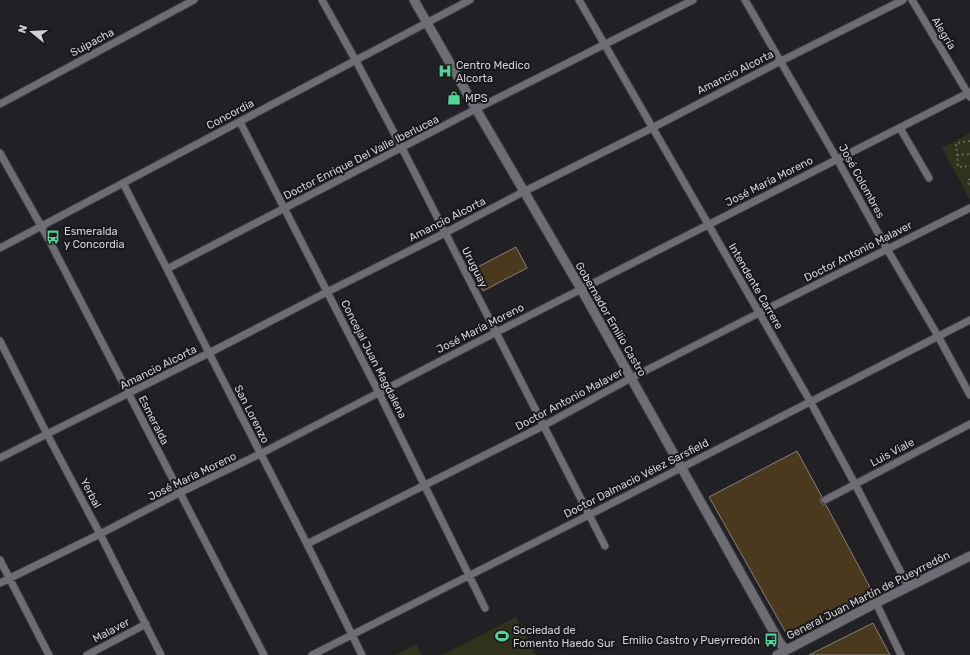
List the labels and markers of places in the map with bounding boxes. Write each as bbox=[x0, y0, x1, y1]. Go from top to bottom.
place label: Centro Medico Alcorta bbox=[456, 59, 530, 85]
hospital icon: Centro Medico Alcorta bbox=[437, 63, 453, 79]
shop icon: MPS bbox=[446, 90, 462, 106]
place label: MPS bbox=[465, 92, 488, 105]
place label: Esmeralda y Concordia bbox=[64, 225, 125, 251]
bus stop icon: Esmeralda y Concordia bbox=[45, 229, 61, 245]
place label: Sociedad de Fomento Haedo Sur bbox=[513, 624, 616, 650]
sports icon: Sociedad de Fomento Haedo Sur bbox=[494, 628, 510, 644]
bus stop icon: Emilio Castro y Pueyrredón bbox=[763, 632, 779, 648]
place label: Emilio Castro y Pueyrredón bbox=[622, 634, 760, 647]

